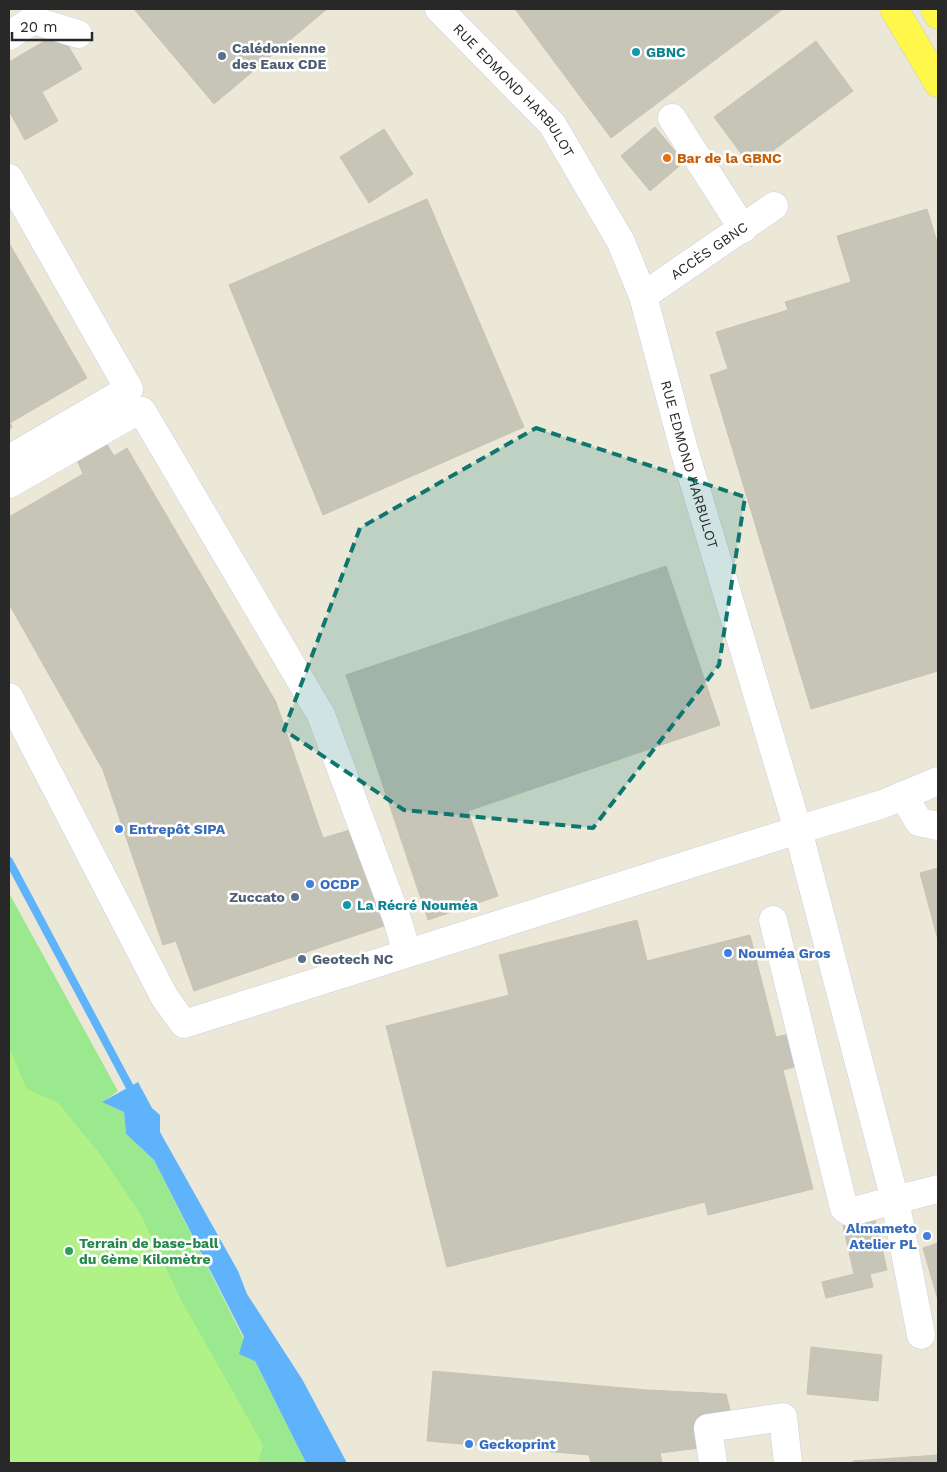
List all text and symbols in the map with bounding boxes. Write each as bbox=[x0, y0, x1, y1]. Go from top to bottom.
scale bar bbox=[12, 10, 92, 42]
text: 20 m bbox=[20, 18, 58, 36]
street label: RUE EDMOND HARBULOT bbox=[450, 20, 578, 160]
place label: Calédonienne des Eaux CDE bbox=[232, 40, 327, 72]
place label: GBNC bbox=[646, 44, 686, 60]
marker: GBNC bbox=[630, 46, 642, 58]
marker: Calédonienne des Eaux CDE bbox=[216, 50, 228, 62]
place label: Bar de la GBNC bbox=[677, 150, 782, 166]
marker: Bar de la GBNC bbox=[661, 152, 673, 164]
street label: ACCÈS GBNC bbox=[667, 219, 751, 283]
street label: RUE EDMOND HARBULOT bbox=[658, 379, 721, 551]
place label: Entrepôt SIPA bbox=[129, 821, 226, 837]
marker: Entrepôt SIPA bbox=[113, 823, 125, 835]
place label: OCDP bbox=[320, 876, 359, 892]
marker: OCDP bbox=[304, 878, 316, 890]
place label: Zuccato bbox=[229, 889, 285, 905]
marker: Zuccato bbox=[289, 891, 301, 903]
place label: La Récré Nouméa bbox=[357, 897, 479, 913]
marker: La Récré Nouméa bbox=[341, 899, 353, 911]
place label: Nouméa Gros bbox=[738, 945, 831, 961]
marker: Nouméa Gros bbox=[722, 947, 734, 959]
place label: Geotech NC bbox=[312, 951, 394, 967]
marker: Geotech NC bbox=[296, 953, 308, 965]
place label: Almameto Atelier PL bbox=[846, 1220, 918, 1252]
marker: Almameto Atelier PL bbox=[921, 1230, 933, 1242]
place label: Terrain de base-ball du 6ème Kilomètre bbox=[79, 1235, 219, 1267]
marker: Terrain de base-ball du 6ème Kilomètre bbox=[63, 1245, 75, 1257]
place label: Geckoprint bbox=[479, 1436, 556, 1452]
marker: Geckoprint bbox=[463, 1438, 475, 1450]

